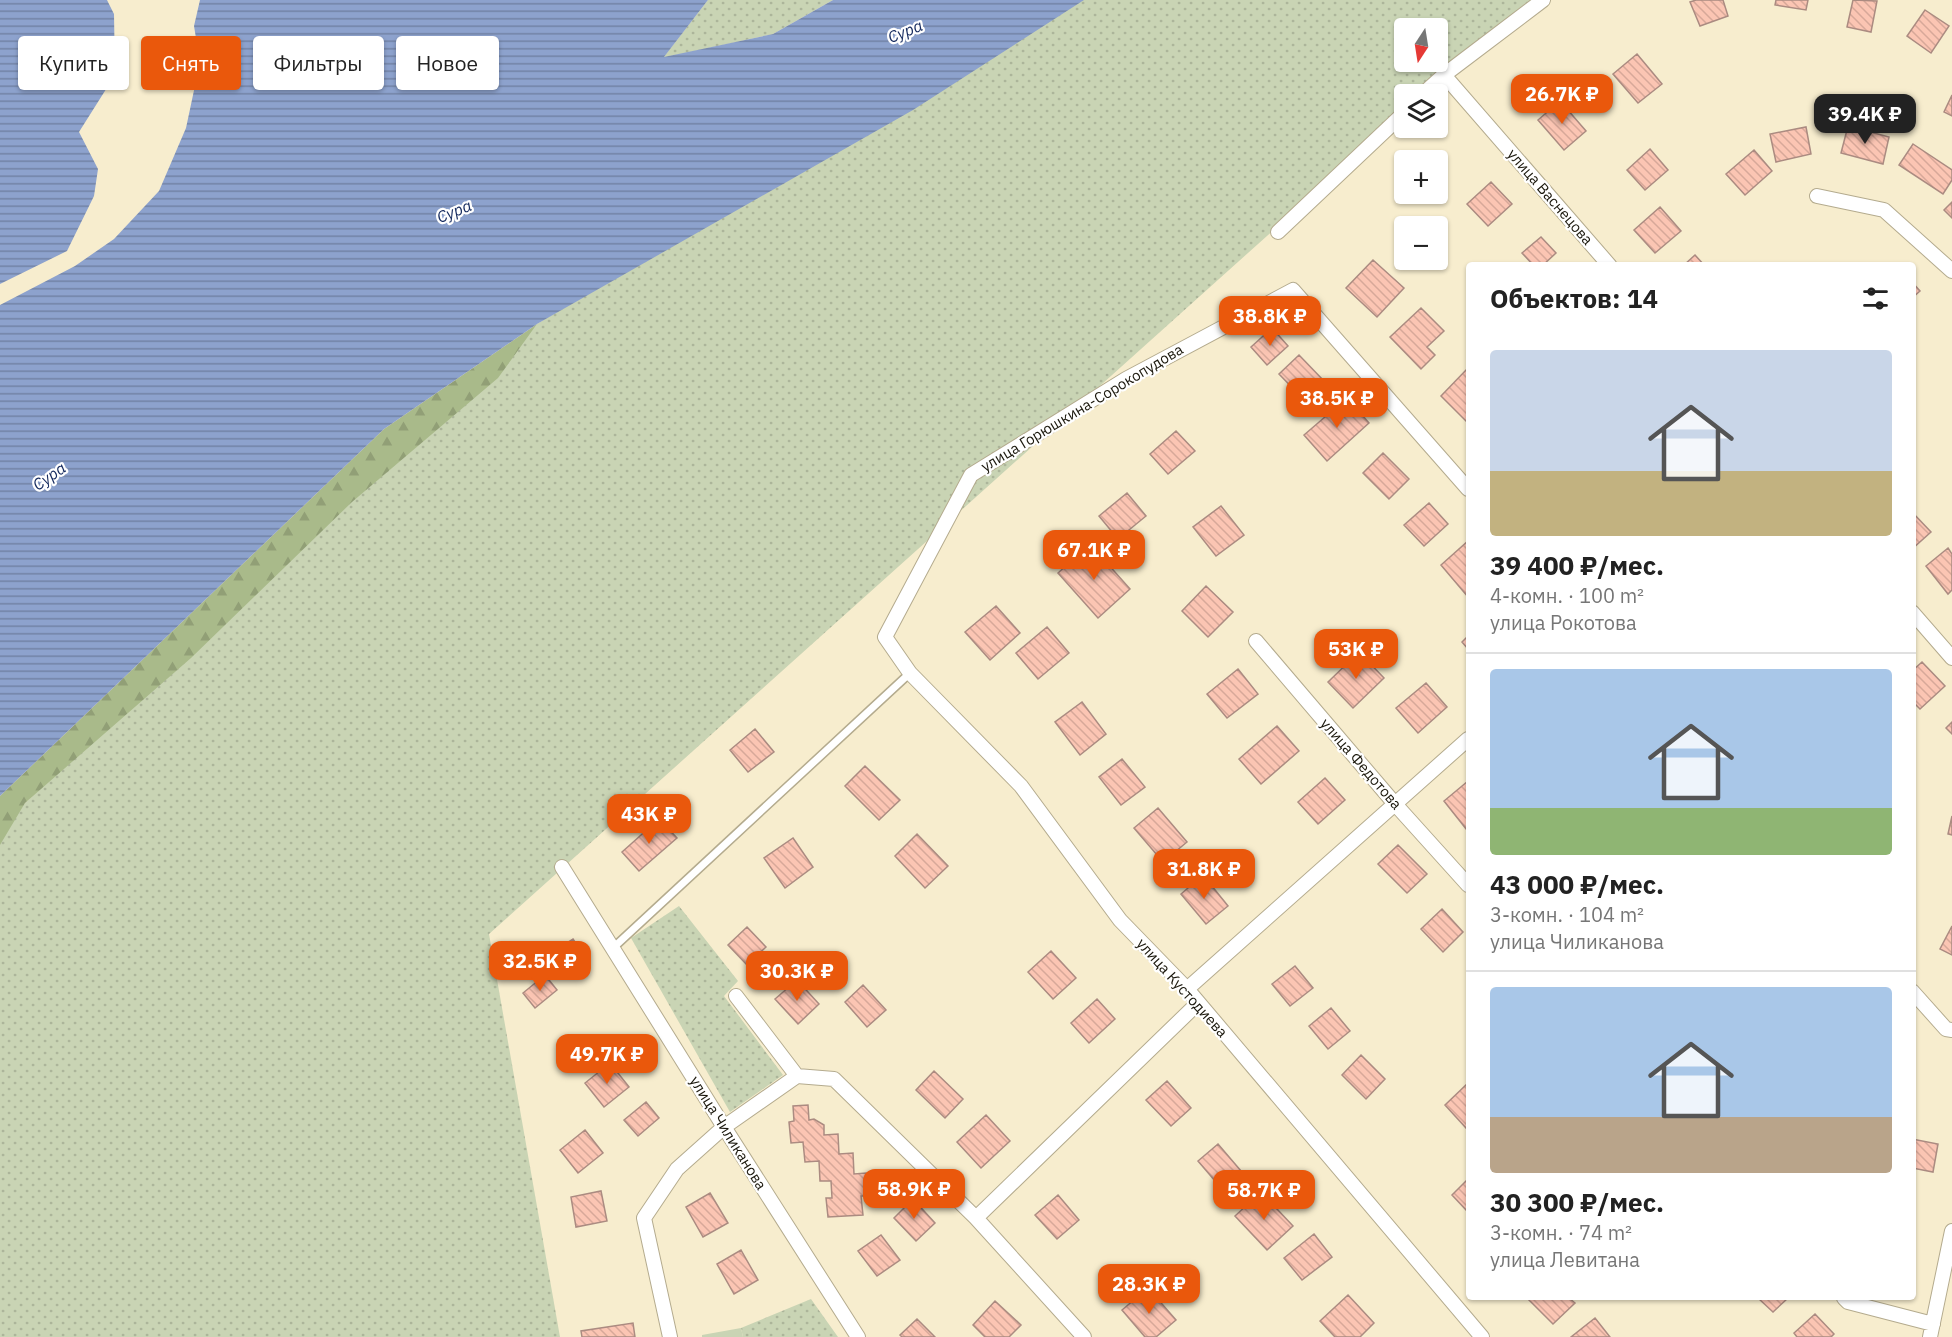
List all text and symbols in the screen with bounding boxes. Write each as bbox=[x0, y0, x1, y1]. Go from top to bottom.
water label: Сура bbox=[885, 15, 925, 47]
north arrow bbox=[1394, 18, 1448, 72]
map controls bbox=[1394, 18, 1448, 270]
chip: Купить bbox=[18, 36, 129, 90]
chip: Снять bbox=[141, 36, 241, 90]
chip: Фильтры bbox=[253, 36, 384, 90]
chip: Новое bbox=[396, 36, 499, 90]
pin: 26.7K ₽ bbox=[1507, 74, 1617, 125]
text: 26.7K ₽ bbox=[1525, 80, 1599, 107]
button: layers bbox=[1394, 84, 1448, 138]
pin: 39.4K ₽ bbox=[1810, 94, 1920, 145]
text: 39.4K ₽ bbox=[1828, 100, 1902, 127]
street label: улица Васнецова bbox=[1503, 145, 1597, 249]
button: + bbox=[1394, 150, 1448, 204]
water label: Сура bbox=[434, 195, 474, 227]
button: − bbox=[1394, 216, 1448, 270]
text: Объектов: 14 bbox=[1490, 281, 1658, 315]
icon: filters bbox=[1859, 282, 1892, 315]
pin: 38.8K ₽ bbox=[1215, 296, 1325, 347]
text: 38.8K ₽ bbox=[1233, 302, 1307, 329]
street label: улица Горюшкина-Сорокопудова bbox=[977, 340, 1186, 476]
pin: 38.5K ₽ bbox=[1282, 378, 1392, 429]
text: 38.5K ₽ bbox=[1300, 384, 1374, 411]
icon: home bbox=[1637, 389, 1745, 497]
water label: Сура bbox=[29, 458, 69, 494]
pin: 67.1K ₽ bbox=[1039, 530, 1149, 581]
text: 67.1K ₽ bbox=[1057, 536, 1131, 563]
text: 39 400 ₽/мес. bbox=[1490, 548, 1664, 582]
text: 4-комн. · 100 m² bbox=[1490, 582, 1644, 609]
text: улица Рокотова bbox=[1490, 609, 1637, 636]
pin: 53K ₽ bbox=[1314, 629, 1398, 680]
text: 53K ₽ bbox=[1328, 635, 1384, 662]
icon: home bbox=[1637, 708, 1745, 816]
street label: улица Федотова bbox=[1317, 714, 1406, 813]
pin: 43K ₽ bbox=[607, 794, 691, 845]
text: 43K ₽ bbox=[621, 800, 677, 827]
pin: 31.8K ₽ bbox=[1149, 849, 1259, 900]
text: 31.8K ₽ bbox=[1167, 855, 1241, 882]
text: 43 000 ₽/мес. bbox=[1490, 867, 1664, 901]
text: 3-комн. · 104 m² bbox=[1490, 901, 1644, 928]
text: улица Чиликанова bbox=[1490, 928, 1664, 955]
street label: улица Кустодиева bbox=[1133, 934, 1232, 1041]
pin: 32.5K ₽ bbox=[485, 941, 595, 992]
text: 32.5K ₽ bbox=[503, 947, 577, 974]
pin: 30.3K ₽ bbox=[742, 951, 852, 1002]
text: 30.3K ₽ bbox=[760, 957, 834, 984]
icon: home bbox=[1637, 1026, 1745, 1134]
pin: 49.7K ₽ bbox=[552, 1034, 662, 1085]
text: 49.7K ₽ bbox=[570, 1040, 644, 1067]
street label: улица Чиликанова bbox=[686, 1072, 771, 1193]
pin: 58.9K ₽ bbox=[859, 1169, 969, 1220]
pin: 58.7K ₽ bbox=[1209, 1170, 1319, 1221]
text: 58.9K ₽ bbox=[877, 1175, 951, 1202]
text: 58.7K ₽ bbox=[1227, 1176, 1301, 1203]
text: 30 300 ₽/мес. bbox=[1490, 1185, 1664, 1219]
text: 3-комн. · 74 m² bbox=[1490, 1219, 1632, 1246]
text: улица Левитана bbox=[1490, 1246, 1640, 1273]
pin: 28.3K ₽ bbox=[1094, 1264, 1204, 1315]
text: 28.3K ₽ bbox=[1112, 1270, 1186, 1297]

